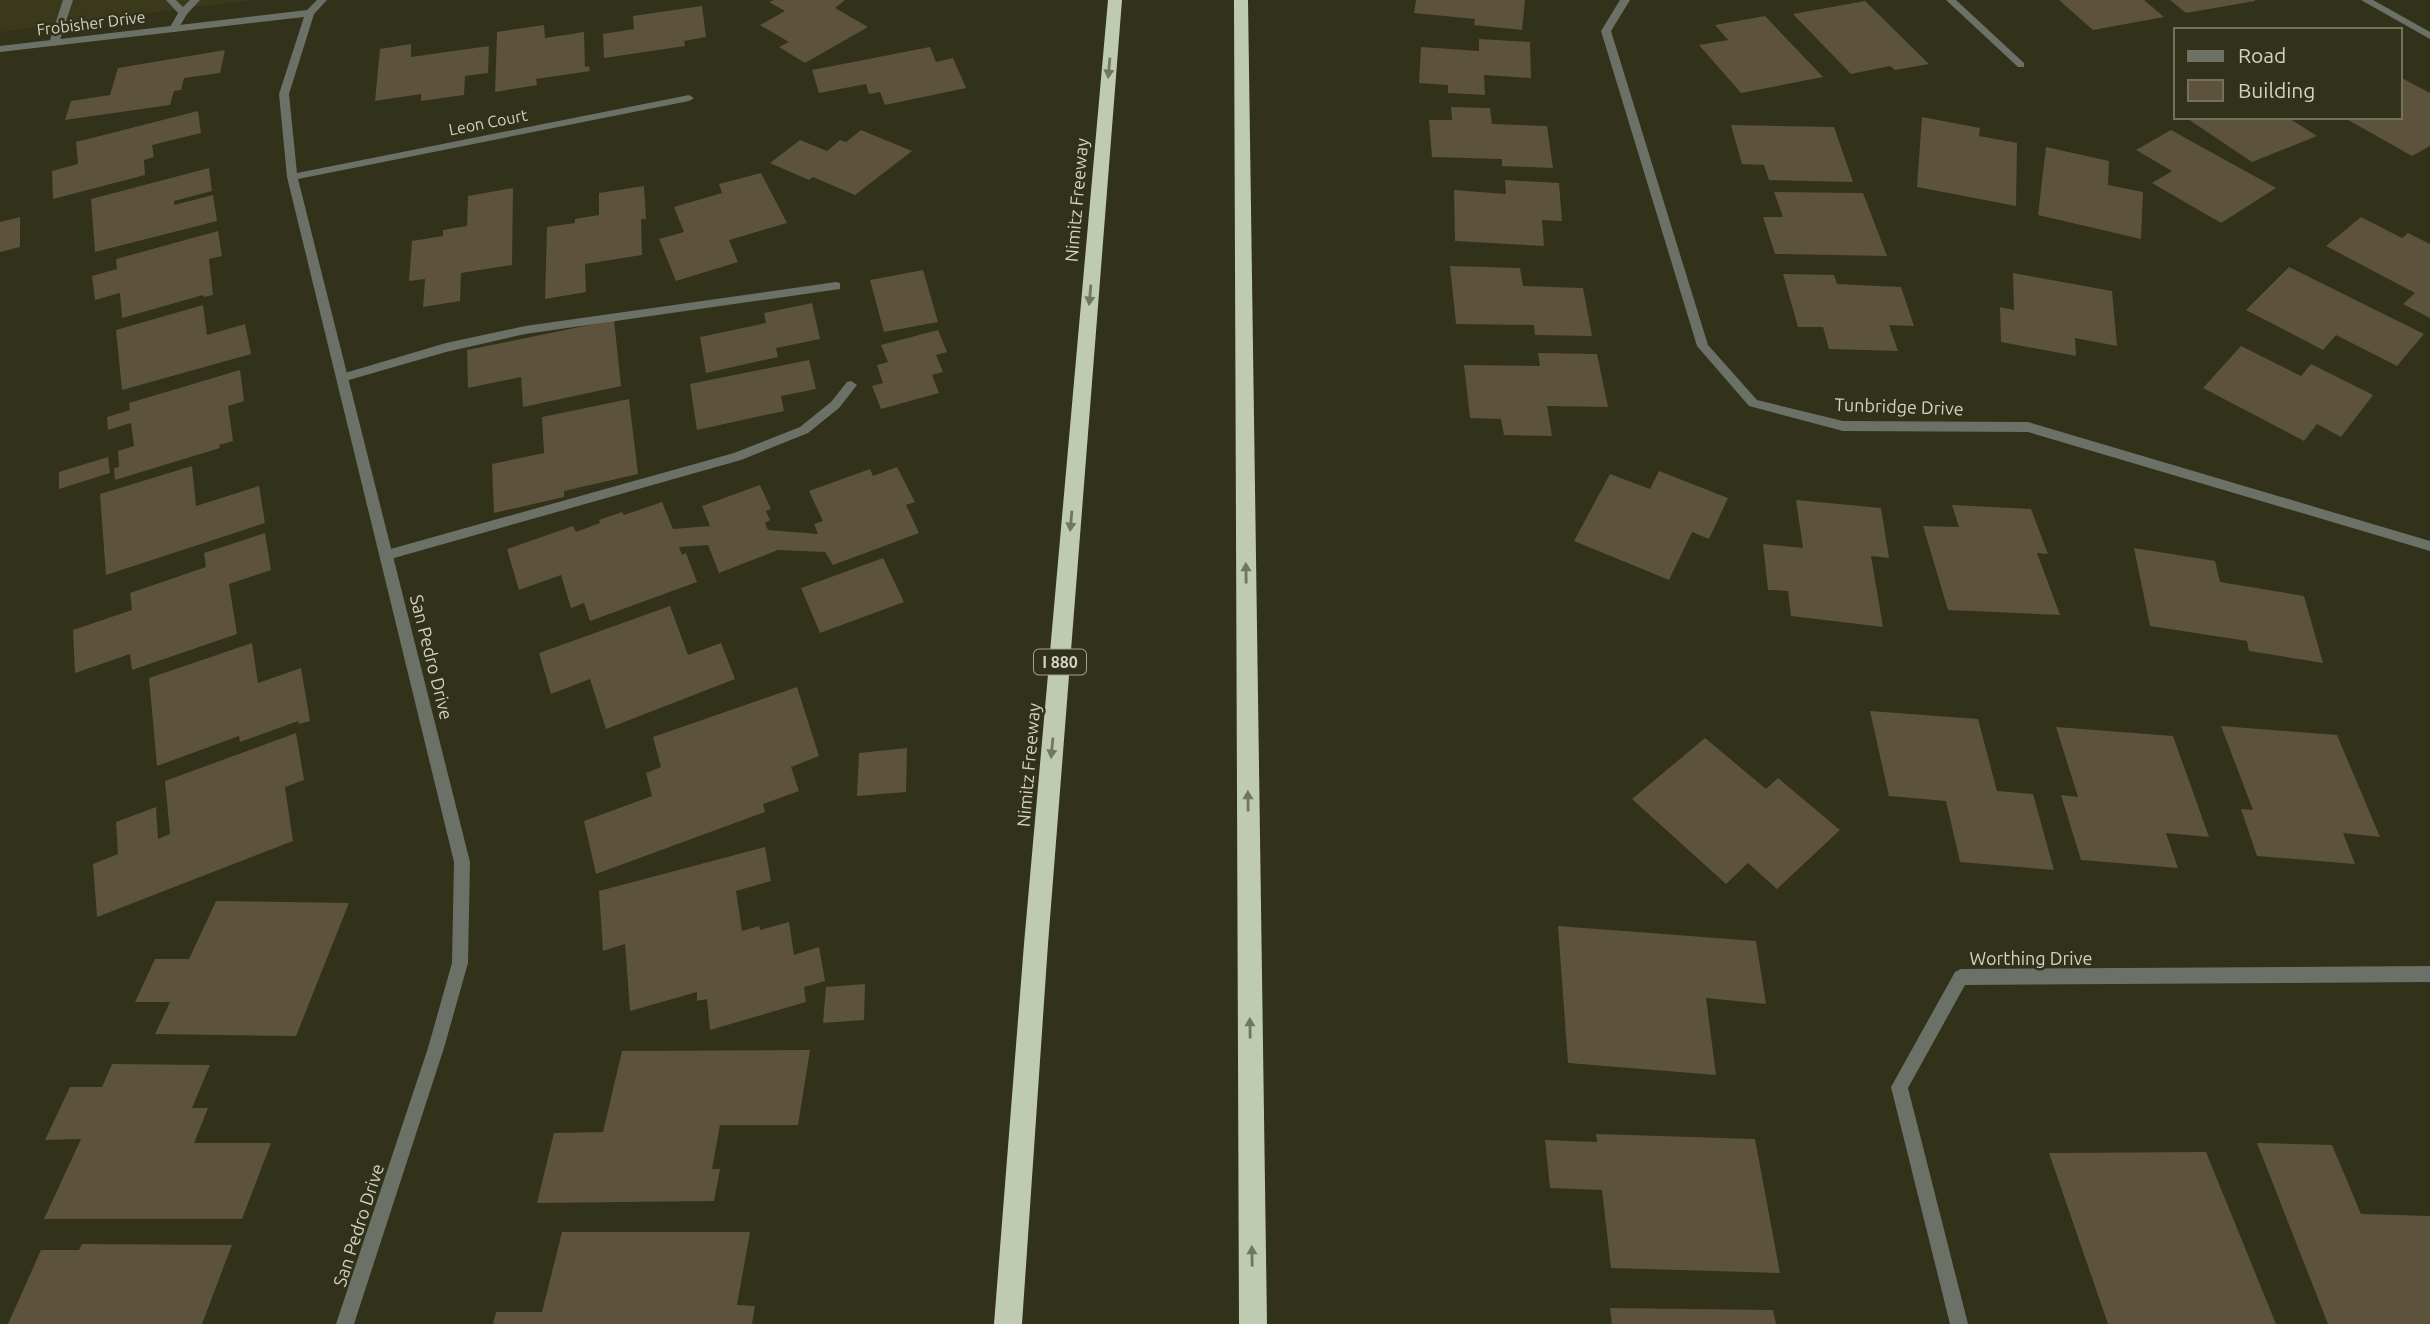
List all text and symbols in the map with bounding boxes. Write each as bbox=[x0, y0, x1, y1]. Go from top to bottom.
street label: Frobisher Drive bbox=[36, 7, 146, 39]
legend bbox=[2174, 28, 2402, 119]
text: Road bbox=[2238, 43, 2286, 67]
one-way arrow bbox=[1103, 57, 1114, 79]
text: Building bbox=[2238, 78, 2315, 102]
street label: Leon Court bbox=[447, 105, 530, 138]
street label: Nimitz Freeway bbox=[1061, 137, 1091, 263]
one-way arrow bbox=[1084, 284, 1095, 306]
street label: Tunbridge Drive bbox=[1834, 394, 1964, 418]
one-way arrow bbox=[1065, 511, 1076, 533]
one-way arrow bbox=[1240, 562, 1252, 584]
street label: San Pedro Drive bbox=[407, 592, 457, 722]
road number: I 880 bbox=[1034, 650, 1086, 674]
street label: Nimitz Freeway bbox=[1013, 702, 1043, 828]
one-way arrow bbox=[1046, 737, 1057, 759]
one-way arrow bbox=[1242, 790, 1254, 812]
street label: Worthing Drive bbox=[1970, 948, 2092, 968]
one-way arrow bbox=[1244, 1017, 1256, 1039]
street label: San Pedro Drive bbox=[329, 1161, 387, 1289]
one-way arrow bbox=[1246, 1245, 1258, 1267]

